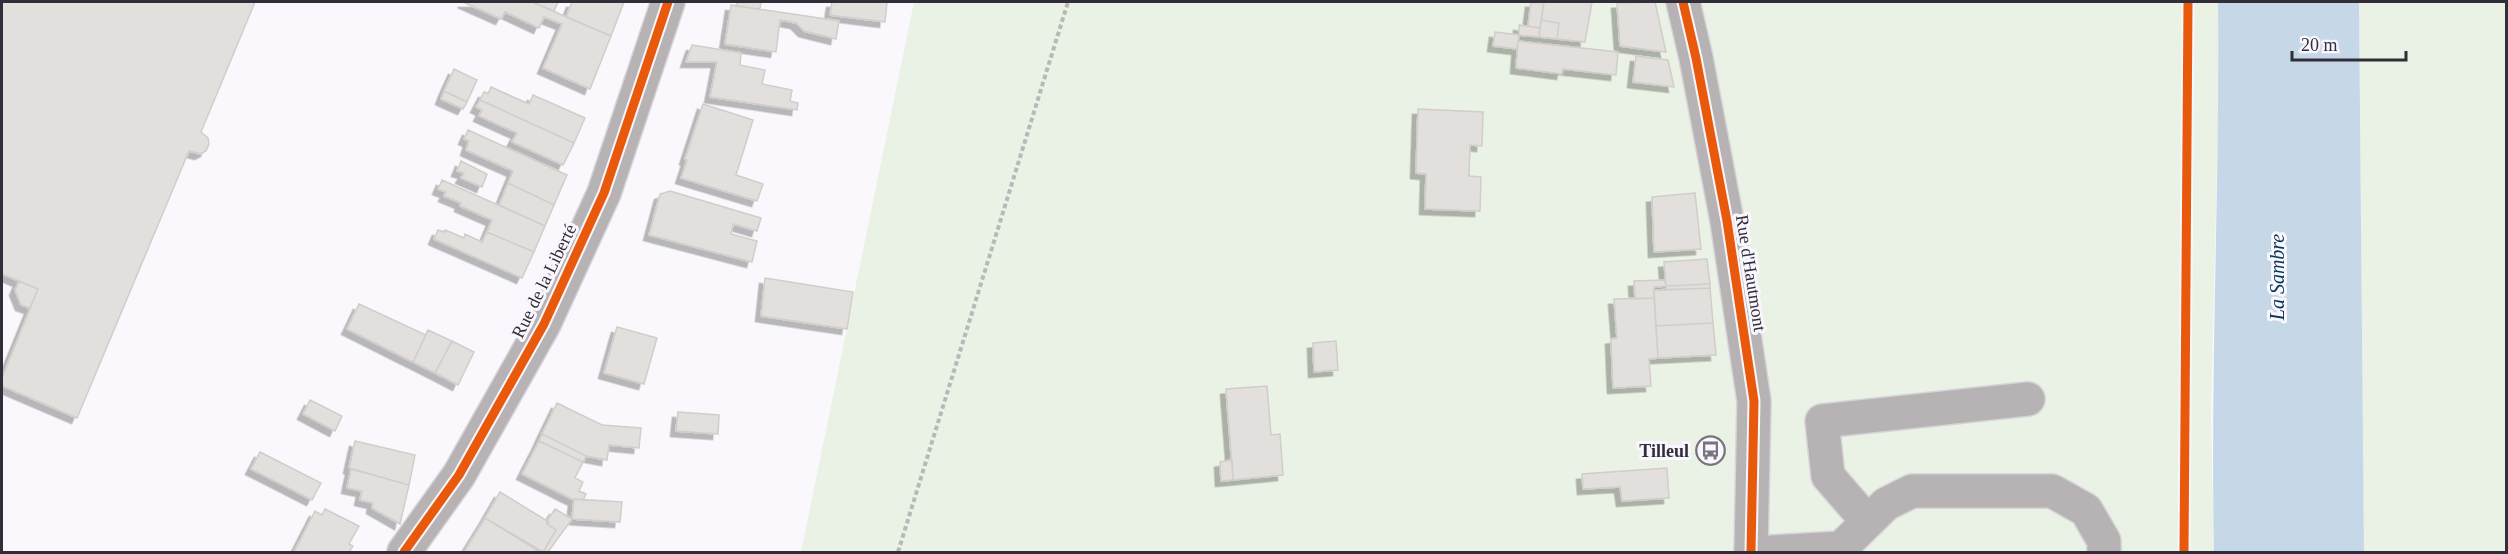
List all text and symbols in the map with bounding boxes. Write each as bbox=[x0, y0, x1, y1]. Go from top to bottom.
scale bar bbox=[2292, 24, 2406, 62]
text: 20 m bbox=[2301, 35, 2338, 55]
street label: Rue d'Hautmont bbox=[1732, 213, 1770, 333]
street label: Rue de la Liberté bbox=[508, 221, 580, 341]
water label: La Sambre bbox=[2266, 234, 2288, 321]
bus stop icon: Tilleul bbox=[1694, 435, 1726, 467]
place label: Tilleul bbox=[1639, 441, 1689, 461]

